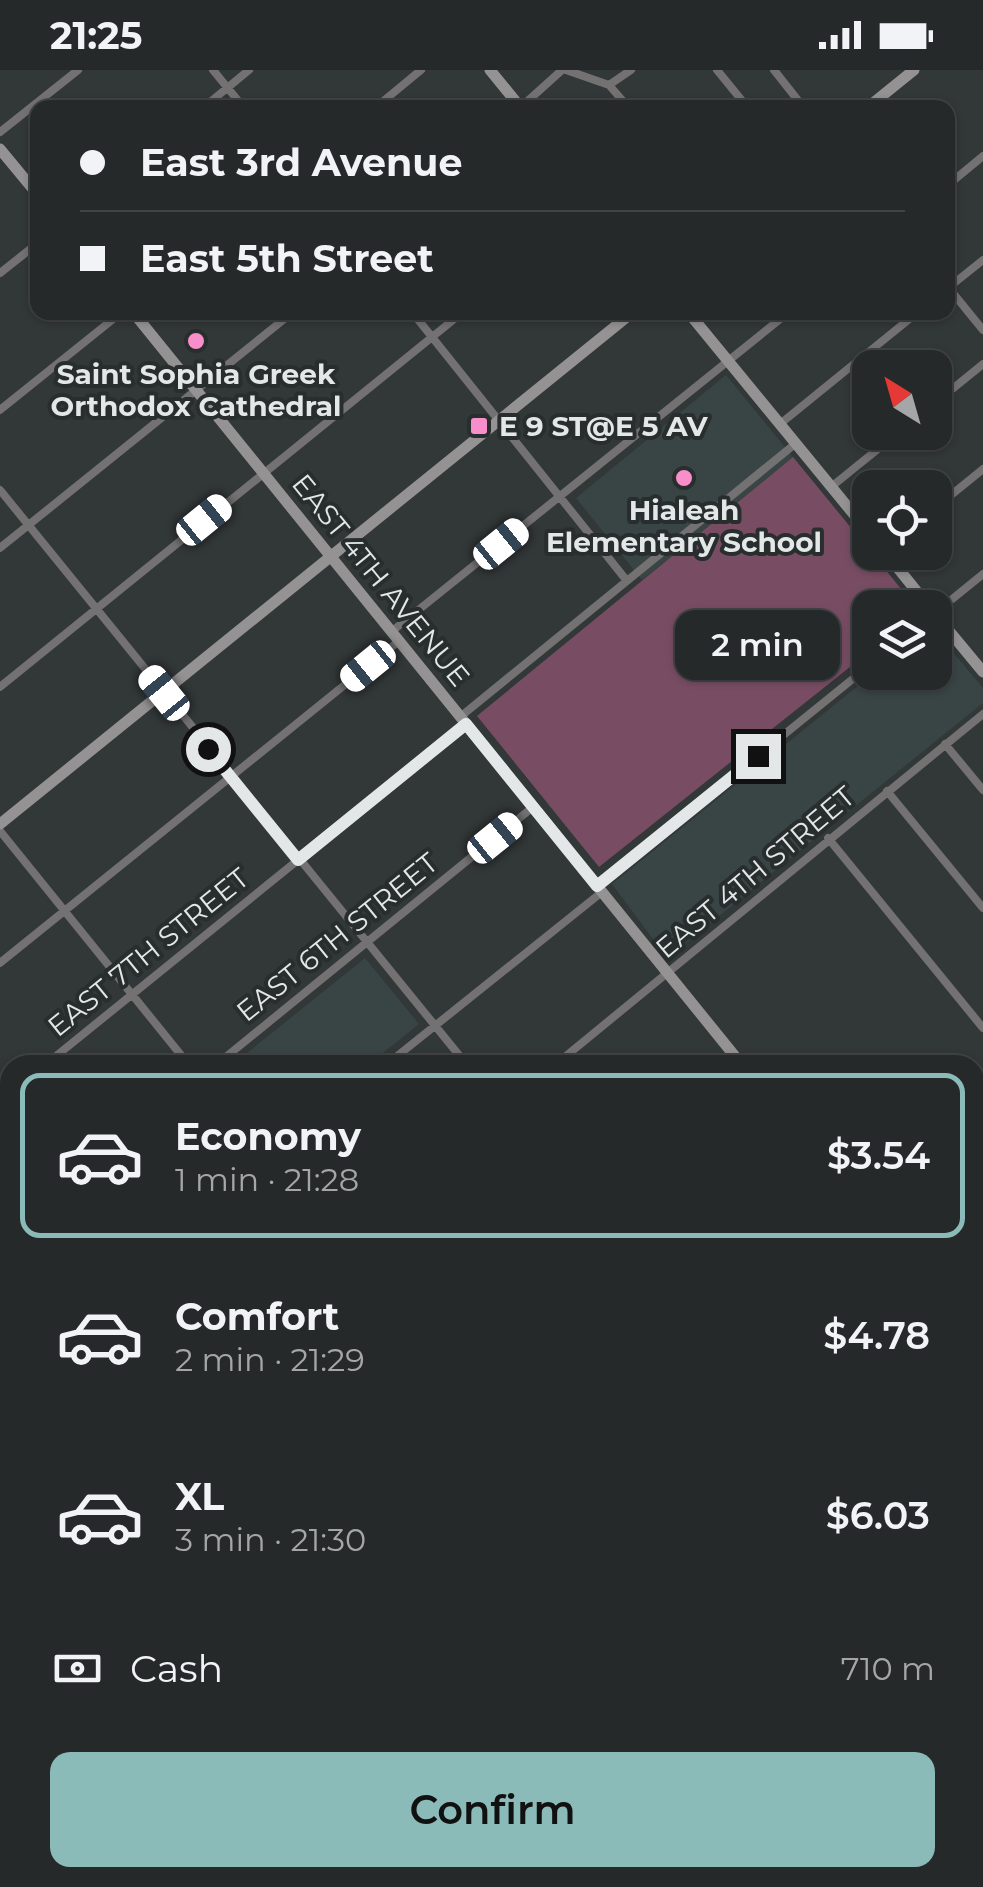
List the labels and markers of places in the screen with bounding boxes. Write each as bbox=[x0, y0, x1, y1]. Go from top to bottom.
marker: Saint Sophia Greek Orthodox Cathedral bbox=[185, 330, 207, 352]
place label: Saint Sophia Greek Orthodox Cathedral bbox=[51, 357, 341, 423]
place label: E 9 ST@E 5 AV bbox=[499, 409, 709, 443]
marker: E 9 ST@E 5 AV bbox=[468, 415, 490, 437]
marker: Hialeah Elementary School bbox=[673, 467, 695, 489]
place label: Hialeah Elementary School bbox=[546, 493, 822, 559]

